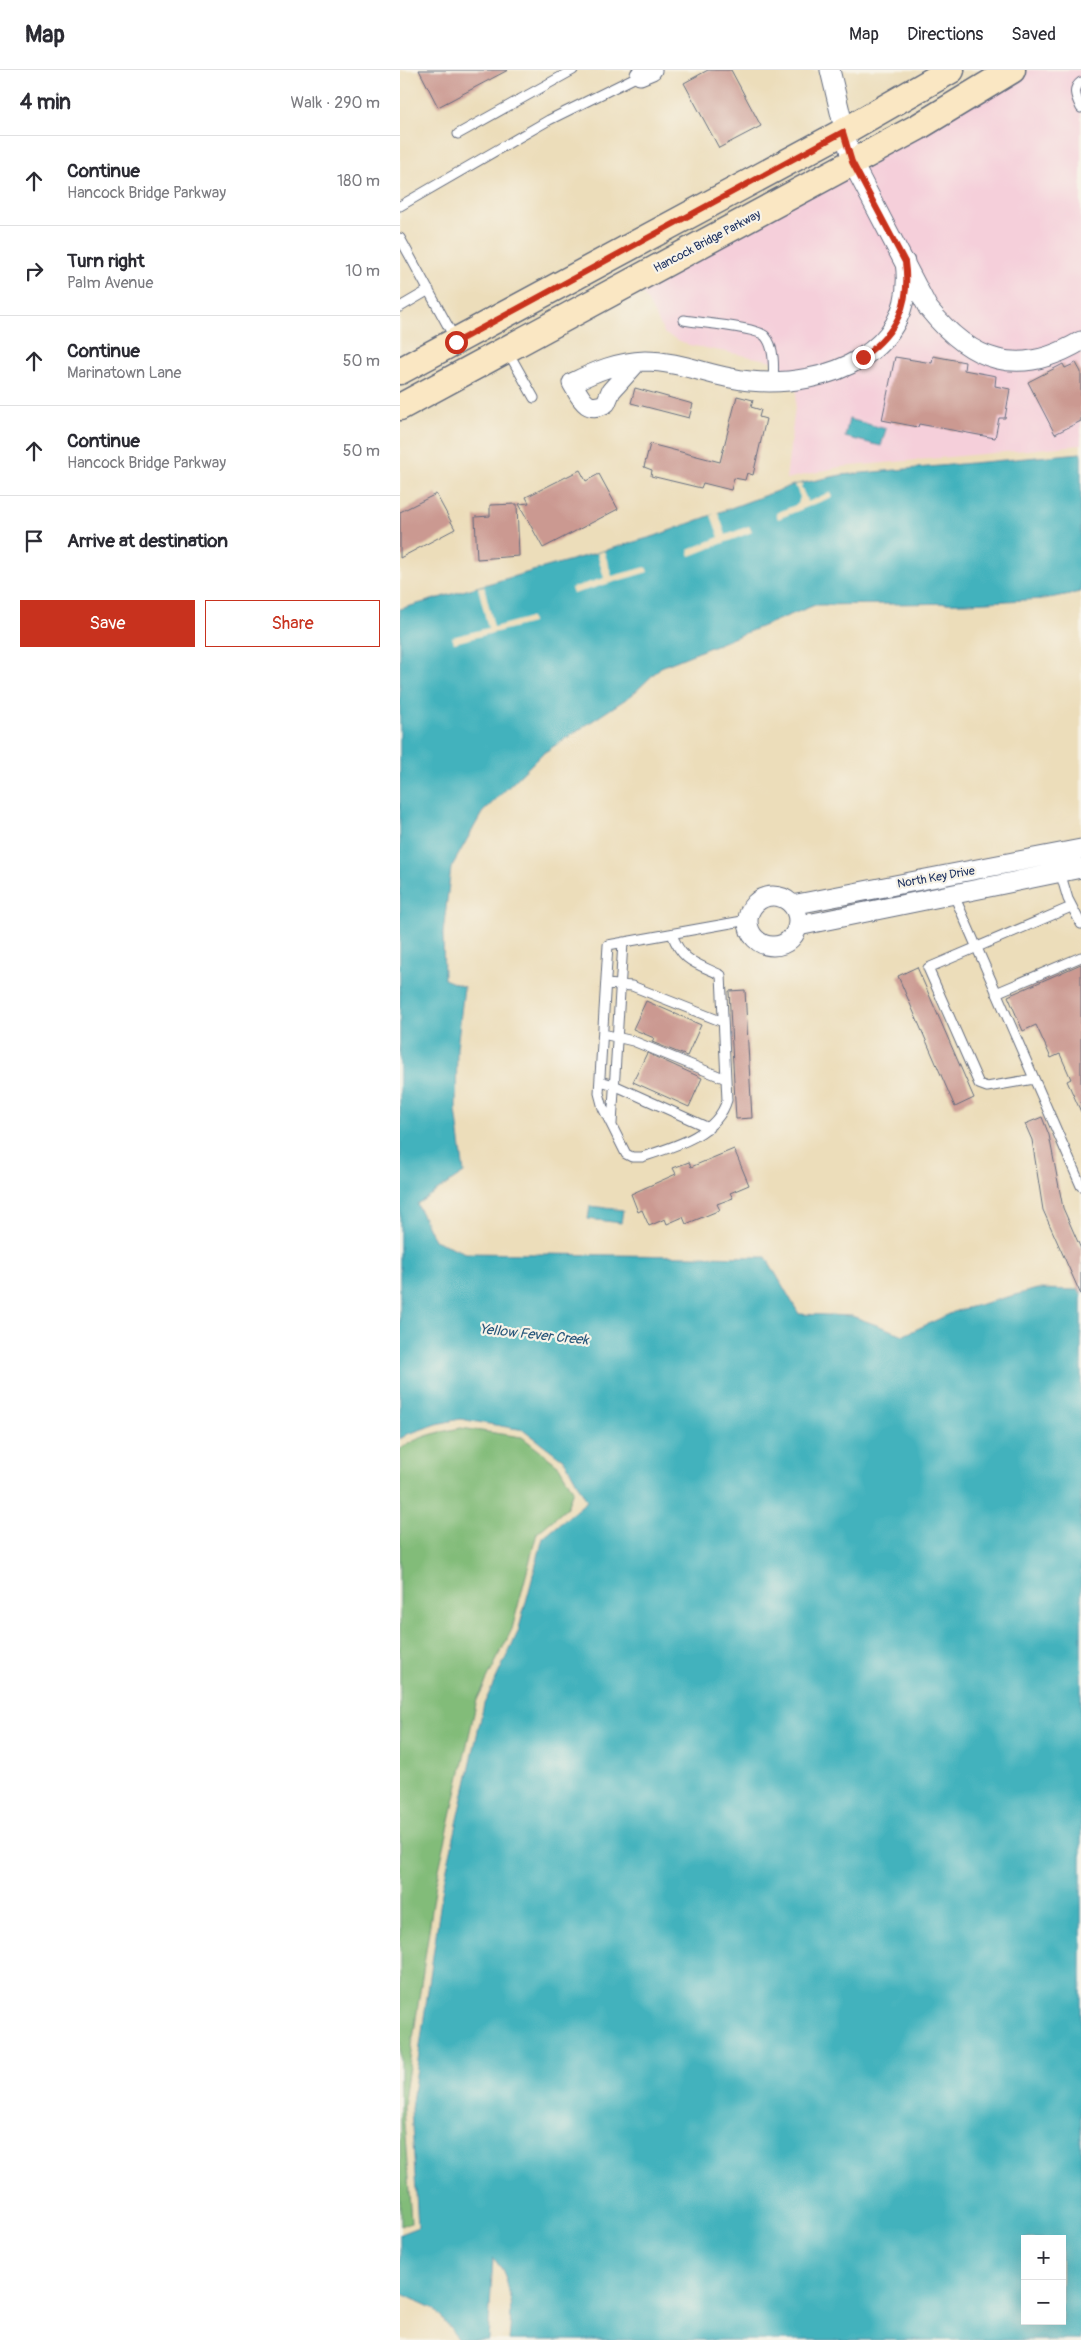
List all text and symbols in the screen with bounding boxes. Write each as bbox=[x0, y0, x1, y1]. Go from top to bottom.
text: Map bbox=[25, 20, 65, 49]
text: Map bbox=[849, 23, 879, 46]
text: Directions bbox=[907, 23, 983, 46]
text: Saved bbox=[1011, 23, 1056, 46]
text: 4 min bbox=[20, 89, 71, 116]
text: Walk · 290 m bbox=[291, 93, 380, 113]
text: Continue bbox=[67, 159, 140, 183]
icon: ahead bbox=[20, 167, 48, 195]
text: 180 m bbox=[337, 171, 380, 191]
text: Hancock Bridge Parkway bbox=[67, 183, 226, 203]
street label: Hancock Bridge Parkway bbox=[651, 207, 763, 276]
text: Turn right bbox=[67, 249, 145, 273]
icon: right bbox=[20, 257, 48, 285]
text: 10 m bbox=[345, 261, 380, 281]
text: Palm Avenue bbox=[67, 273, 153, 293]
route start bbox=[445, 331, 468, 354]
text: Continue bbox=[67, 339, 140, 363]
route end bbox=[852, 346, 875, 369]
icon: ahead bbox=[20, 347, 48, 375]
text: 50 m bbox=[343, 351, 380, 371]
text: Marinatown Lane bbox=[67, 363, 182, 383]
text: Continue bbox=[67, 429, 140, 453]
icon: ahead bbox=[20, 437, 48, 465]
text: 50 m bbox=[343, 441, 380, 461]
text: Hancock Bridge Parkway bbox=[67, 453, 226, 473]
icon: arrive bbox=[20, 527, 48, 555]
text: Arrive at destination bbox=[67, 529, 228, 553]
button: Save bbox=[20, 600, 195, 647]
button: Share bbox=[205, 600, 380, 647]
street label: North Key Drive bbox=[896, 863, 976, 892]
water label: Yellow Fever Creek bbox=[479, 1320, 590, 1349]
map controls bbox=[1021, 2235, 1066, 2325]
button: + bbox=[1021, 2235, 1066, 2280]
button: − bbox=[1021, 2280, 1066, 2325]

